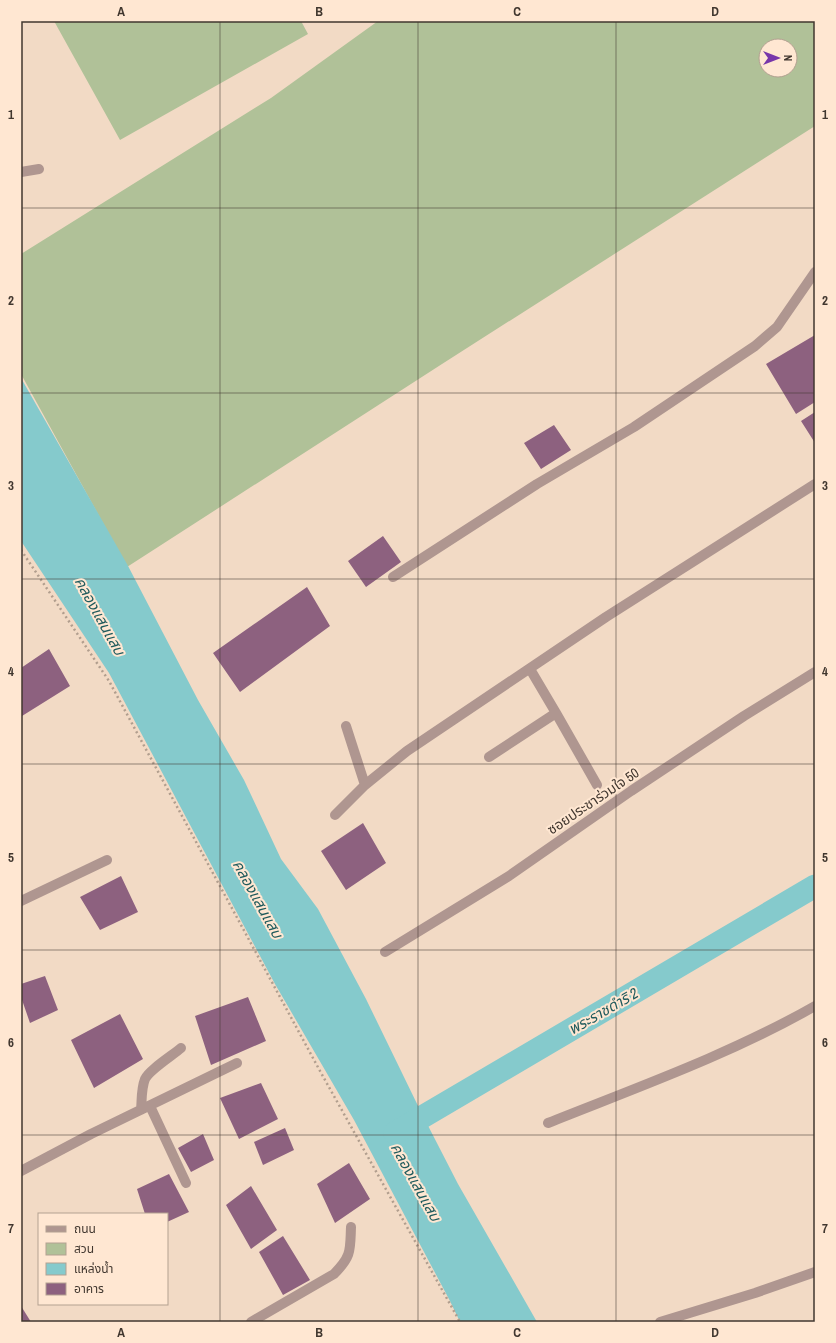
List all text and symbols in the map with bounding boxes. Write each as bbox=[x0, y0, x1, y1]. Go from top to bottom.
text: A bbox=[117, 3, 125, 20]
text: B bbox=[315, 3, 323, 20]
text: C bbox=[513, 3, 521, 20]
text: D bbox=[711, 3, 719, 20]
north arrow bbox=[758, 38, 798, 78]
text: N bbox=[781, 55, 795, 61]
text: 1 bbox=[8, 106, 14, 123]
text: 1 bbox=[822, 106, 828, 123]
text: 2 bbox=[8, 292, 14, 309]
text: 2 bbox=[822, 292, 828, 309]
text: 3 bbox=[8, 477, 14, 494]
text: 3 bbox=[822, 477, 828, 494]
water label: คลองแสนแสบ bbox=[70, 573, 131, 660]
text: 4 bbox=[8, 663, 14, 680]
text: 4 bbox=[822, 663, 828, 680]
street label: ซอยประชาร่วมใจ 50 bbox=[544, 764, 642, 838]
text: 5 bbox=[8, 849, 14, 866]
text: 5 bbox=[822, 849, 828, 866]
water label: คลองแสนแสบ bbox=[228, 856, 289, 943]
water label: พระราชดำริ 2 bbox=[564, 982, 642, 1039]
text: 6 bbox=[8, 1034, 14, 1051]
text: 6 bbox=[822, 1034, 828, 1051]
water label: คลองแสนแสบ bbox=[386, 1139, 447, 1226]
legend bbox=[38, 1213, 168, 1305]
text: 7 bbox=[8, 1220, 14, 1237]
text: 7 bbox=[822, 1220, 828, 1237]
text: ถนน bbox=[74, 1221, 96, 1237]
text: สวน bbox=[74, 1241, 94, 1257]
text: แหล่งน้ำ bbox=[74, 1260, 113, 1277]
text: อาคาร bbox=[74, 1281, 104, 1297]
text: A bbox=[117, 1324, 125, 1341]
text: B bbox=[315, 1324, 323, 1341]
text: C bbox=[513, 1324, 521, 1341]
text: D bbox=[711, 1324, 719, 1341]

